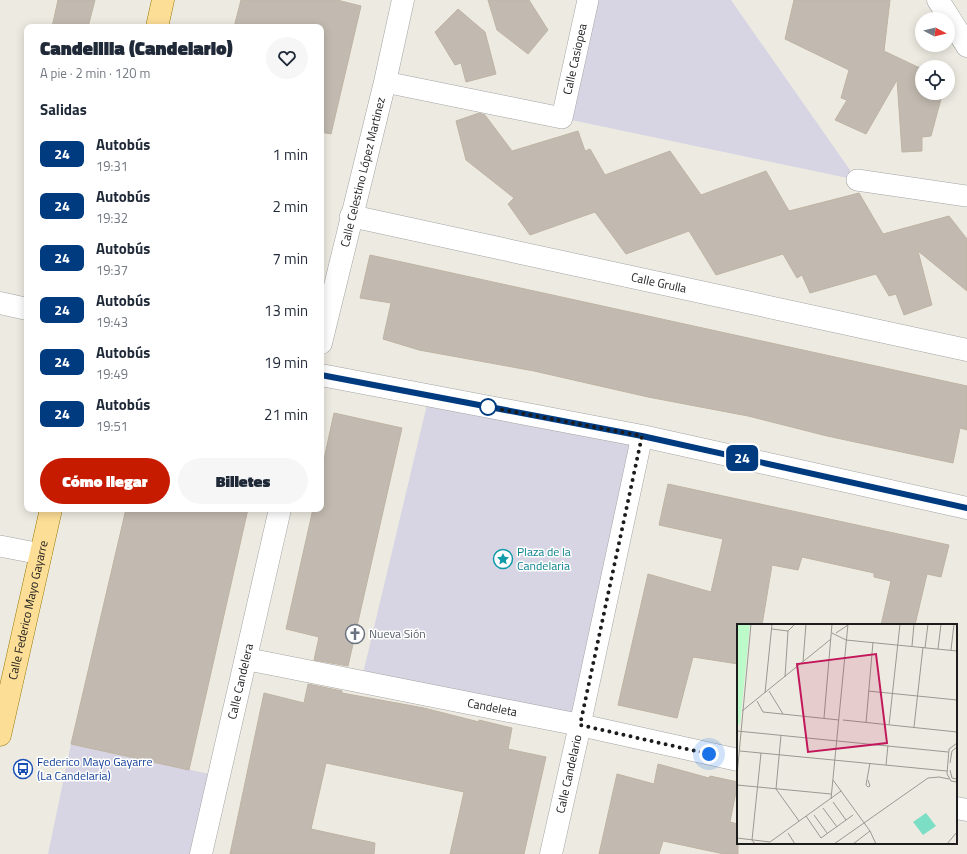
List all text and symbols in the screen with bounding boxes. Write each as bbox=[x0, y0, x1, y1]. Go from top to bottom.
north arrow bbox=[915, 12, 955, 52]
map controls bbox=[915, 12, 955, 100]
street label: Calle Casiopea bbox=[557, 22, 592, 96]
text: Candelilla (Candelario) bbox=[40, 33, 233, 62]
button: heart bbox=[266, 37, 308, 79]
button: locate bbox=[915, 60, 955, 100]
text: A pie · 2 min · 120 m bbox=[40, 63, 150, 83]
street label: Calle Celestino López Martinez bbox=[335, 95, 390, 249]
text: Salidas bbox=[40, 98, 87, 121]
text: Autobús bbox=[96, 133, 150, 156]
text: 24 bbox=[54, 143, 70, 164]
text: 1 min bbox=[272, 143, 308, 166]
text: 19:31 bbox=[96, 156, 128, 176]
text: Autobús bbox=[96, 185, 150, 208]
text: 24 bbox=[54, 195, 70, 216]
text: 2 min bbox=[272, 195, 308, 218]
text: 19:32 bbox=[96, 208, 128, 228]
text: Autobús bbox=[96, 237, 150, 260]
text: 24 bbox=[54, 247, 70, 268]
text: 7 min bbox=[272, 247, 308, 270]
text: 19:37 bbox=[96, 260, 128, 280]
street label: Calle Grulla bbox=[629, 267, 688, 298]
text: Autobús bbox=[96, 289, 150, 312]
text: 24 bbox=[54, 299, 70, 320]
text: 13 min bbox=[264, 299, 308, 322]
text: 19:43 bbox=[96, 312, 128, 332]
text: Autobús bbox=[96, 341, 150, 364]
text: 24 bbox=[54, 351, 70, 372]
text: 19 min bbox=[264, 351, 308, 374]
text: 19:49 bbox=[96, 364, 128, 384]
text: Autobús bbox=[96, 393, 150, 416]
unlabelled marker bbox=[479, 398, 497, 416]
text: 24 bbox=[54, 403, 70, 424]
text: 21 min bbox=[264, 403, 308, 426]
text: 19:51 bbox=[96, 416, 128, 436]
line badge: 24 bbox=[724, 445, 760, 471]
text: 24 bbox=[734, 447, 750, 468]
button: Cómo llegar bbox=[40, 458, 170, 504]
button: Billetes bbox=[178, 458, 308, 504]
street label: Calle Federico Mayo Gayarre bbox=[3, 538, 53, 682]
place label: Plaza de la Candelaria bbox=[517, 542, 571, 575]
place icon: Plaza de la Candelaria bbox=[492, 548, 514, 570]
church icon: Nueva Sión bbox=[344, 623, 366, 645]
place label: Nueva Sión bbox=[369, 624, 426, 643]
inset map bbox=[737, 624, 957, 844]
street label: Calle Candelera bbox=[222, 642, 258, 721]
street label: Candeleta bbox=[466, 693, 519, 721]
street label: Calle Candelario bbox=[550, 733, 587, 815]
your location bbox=[699, 744, 719, 764]
place label: Federico Mayo Gayarre (La Candelaria) bbox=[37, 752, 152, 785]
bus stop icon: Federico Mayo Gayarre (La Candelaria) bbox=[12, 758, 34, 780]

